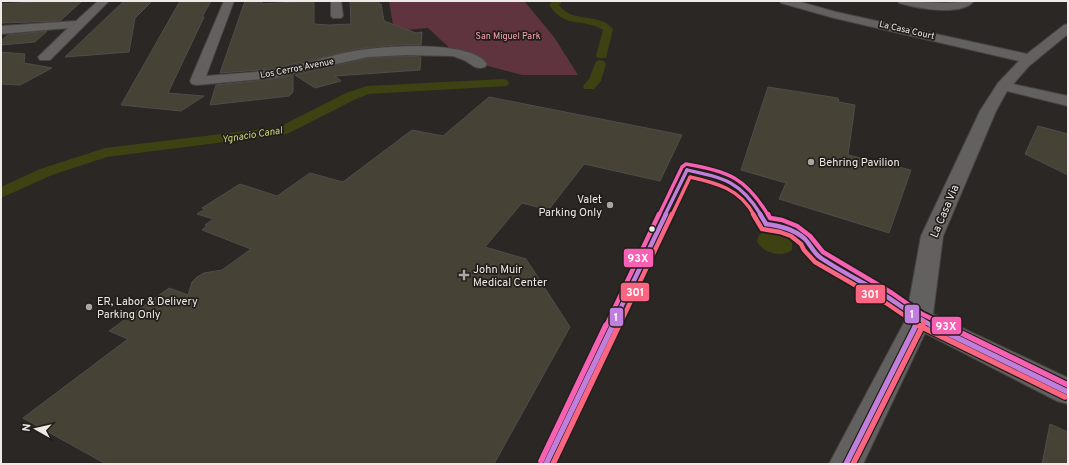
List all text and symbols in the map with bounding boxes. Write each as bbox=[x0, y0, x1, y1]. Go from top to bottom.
street label: La Casa Court bbox=[878, 19, 936, 42]
park label: San Miguel Park bbox=[476, 31, 541, 42]
street label: Los Cerros Avenue bbox=[259, 56, 335, 81]
water label: Ygnacio Canal bbox=[221, 124, 284, 147]
place label: Behring Pavilion bbox=[819, 156, 900, 170]
marker: Behring Pavilion bbox=[806, 157, 816, 167]
street label: La Casa Via bbox=[928, 183, 962, 240]
place label: Valet Parking Only bbox=[538, 193, 602, 220]
marker: Valet Parking Only bbox=[605, 200, 615, 210]
unlabelled marker bbox=[647, 224, 657, 234]
line badge: 93X bbox=[623, 248, 654, 268]
text: 93X bbox=[628, 252, 649, 266]
place label: John Muir Medical Center bbox=[473, 263, 548, 290]
marker: John Muir Medical Center bbox=[458, 269, 470, 281]
line badge: 301 bbox=[620, 282, 650, 302]
line badge: 301 bbox=[855, 284, 886, 304]
text: 301 bbox=[626, 286, 644, 300]
text: 301 bbox=[861, 288, 879, 302]
place label: ER, Labor & Delivery Parking Only bbox=[97, 295, 198, 322]
marker: ER, Labor & Delivery Parking Only bbox=[84, 302, 94, 312]
line badge: 1 bbox=[904, 304, 920, 324]
line badge: 1 bbox=[609, 307, 624, 327]
text: 1 bbox=[910, 308, 914, 322]
text: 1 bbox=[614, 311, 618, 325]
line badge: 93X bbox=[931, 316, 962, 335]
text: 93X bbox=[936, 320, 957, 334]
north arrow bbox=[16, 409, 56, 449]
text: N bbox=[20, 423, 35, 433]

